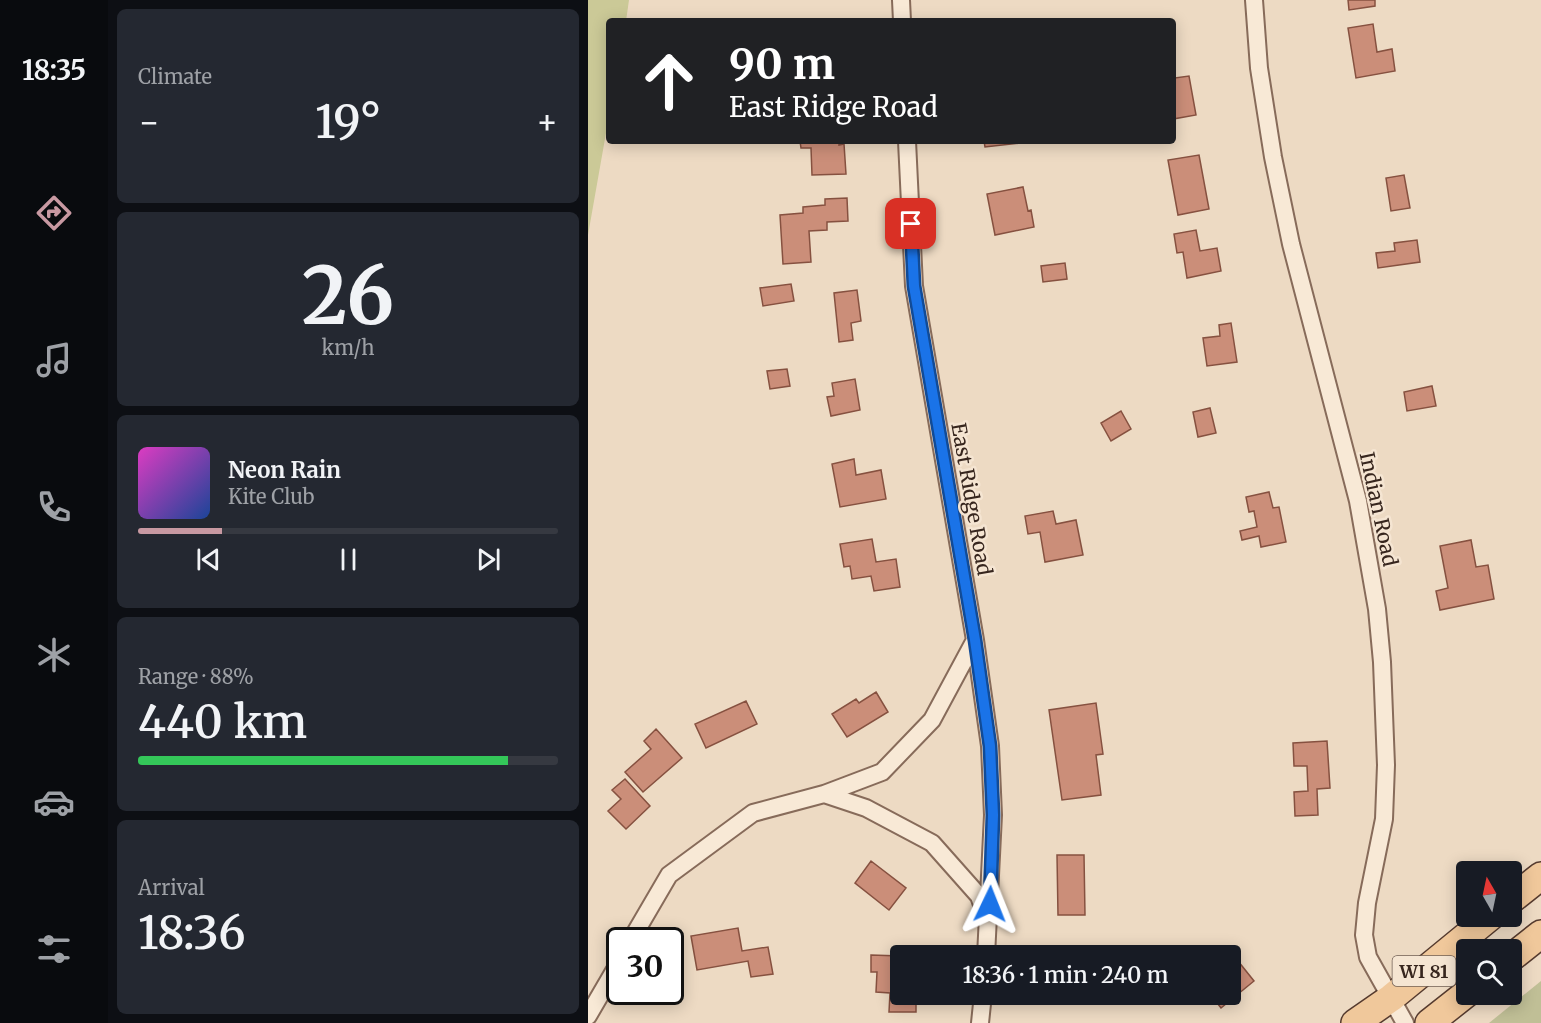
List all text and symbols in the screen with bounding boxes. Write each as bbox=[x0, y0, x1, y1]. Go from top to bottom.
text: 90 m bbox=[729, 38, 835, 90]
icon: ahead bbox=[630, 42, 708, 120]
text: 18:35 bbox=[22, 53, 86, 87]
text: Climate bbox=[138, 64, 212, 89]
text: East Ridge Road bbox=[729, 90, 938, 124]
text: 19° bbox=[315, 94, 381, 150]
text: − bbox=[138, 102, 160, 143]
text: + bbox=[536, 102, 558, 143]
icon: directions bbox=[33, 192, 75, 234]
pin bbox=[885, 198, 936, 249]
icon: arrive bbox=[894, 207, 927, 240]
text: 26 bbox=[302, 247, 394, 345]
text: km/h bbox=[322, 335, 374, 360]
icon: music bbox=[33, 339, 75, 381]
street label: East Ridge Road bbox=[946, 421, 998, 577]
street label: Indian Road bbox=[1355, 450, 1403, 568]
text: Neon Rain bbox=[228, 456, 341, 484]
text: Kite Club bbox=[228, 484, 314, 509]
icon: phone bbox=[33, 486, 75, 528]
icon: previous bbox=[192, 543, 225, 576]
icon: pause bbox=[332, 543, 365, 576]
icon: next bbox=[472, 543, 505, 576]
icon: climate bbox=[33, 634, 75, 676]
text: Range · 88% bbox=[138, 664, 254, 689]
text: 440 km bbox=[138, 694, 307, 750]
icon: car bbox=[33, 781, 75, 823]
north arrow bbox=[1456, 861, 1522, 927]
map controls bbox=[1456, 861, 1522, 1005]
position arrow bbox=[958, 872, 1022, 936]
text: Arrival bbox=[138, 875, 205, 900]
text: 18:36 bbox=[138, 905, 246, 961]
speed limit sign: 30 bbox=[606, 927, 684, 1005]
icon: filters bbox=[33, 928, 75, 970]
button: search bbox=[1456, 939, 1522, 1005]
road number: WI 81 bbox=[1392, 956, 1456, 986]
text: 18:36 · 1 min · 240 m bbox=[963, 961, 1168, 989]

